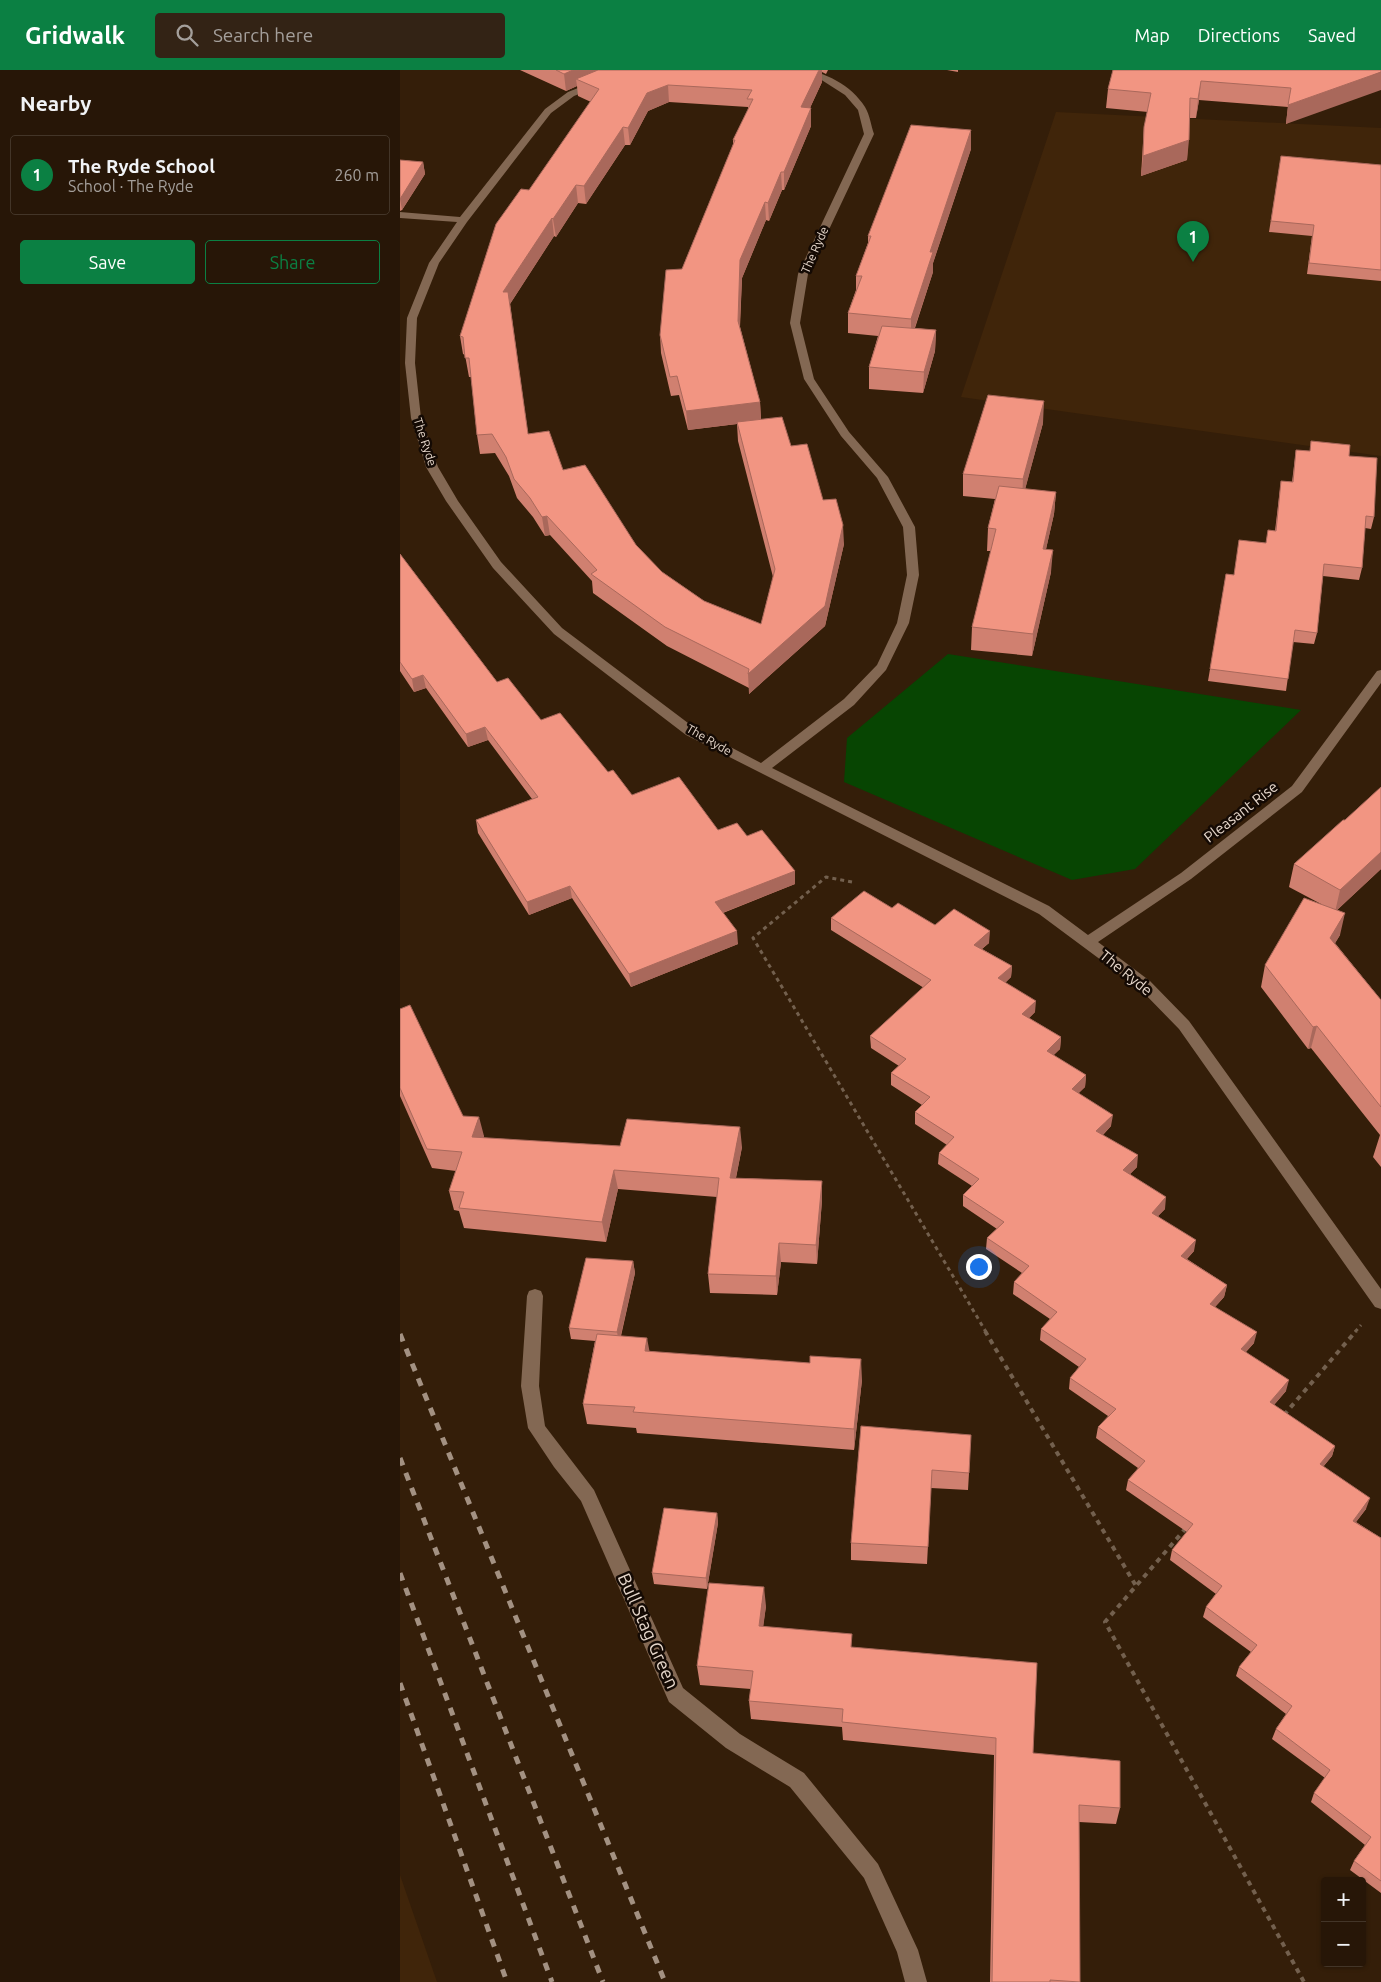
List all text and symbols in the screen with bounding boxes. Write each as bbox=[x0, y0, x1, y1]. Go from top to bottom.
search box bbox=[155, 13, 505, 58]
icon: search bbox=[173, 21, 201, 49]
text: Gridwalk bbox=[25, 22, 125, 49]
text: Search here bbox=[213, 24, 313, 46]
text: Map bbox=[1134, 25, 1170, 45]
text: Directions bbox=[1198, 25, 1280, 45]
text: Saved bbox=[1308, 25, 1356, 45]
text: Nearby bbox=[20, 91, 91, 115]
text: The Ryde School bbox=[68, 155, 215, 177]
text: 1 bbox=[32, 166, 42, 184]
text: 260 m bbox=[334, 166, 379, 184]
text: School · The Ryde bbox=[68, 177, 194, 195]
pin: 1 bbox=[1177, 221, 1209, 262]
street label: The Ryde bbox=[798, 224, 831, 275]
button: Save bbox=[20, 240, 195, 284]
button: Share bbox=[205, 240, 380, 284]
street label: The Ryde bbox=[412, 416, 439, 468]
street label: The Ryde bbox=[684, 721, 734, 758]
street label: Pleasant Rise bbox=[1200, 778, 1281, 846]
street label: The Ryde bbox=[1097, 946, 1156, 999]
your location bbox=[966, 1254, 992, 1280]
street label: Bull Stag Green bbox=[614, 1570, 683, 1691]
map controls bbox=[1321, 1877, 1366, 1967]
button: + bbox=[1321, 1877, 1366, 1922]
button: − bbox=[1321, 1922, 1366, 1967]

